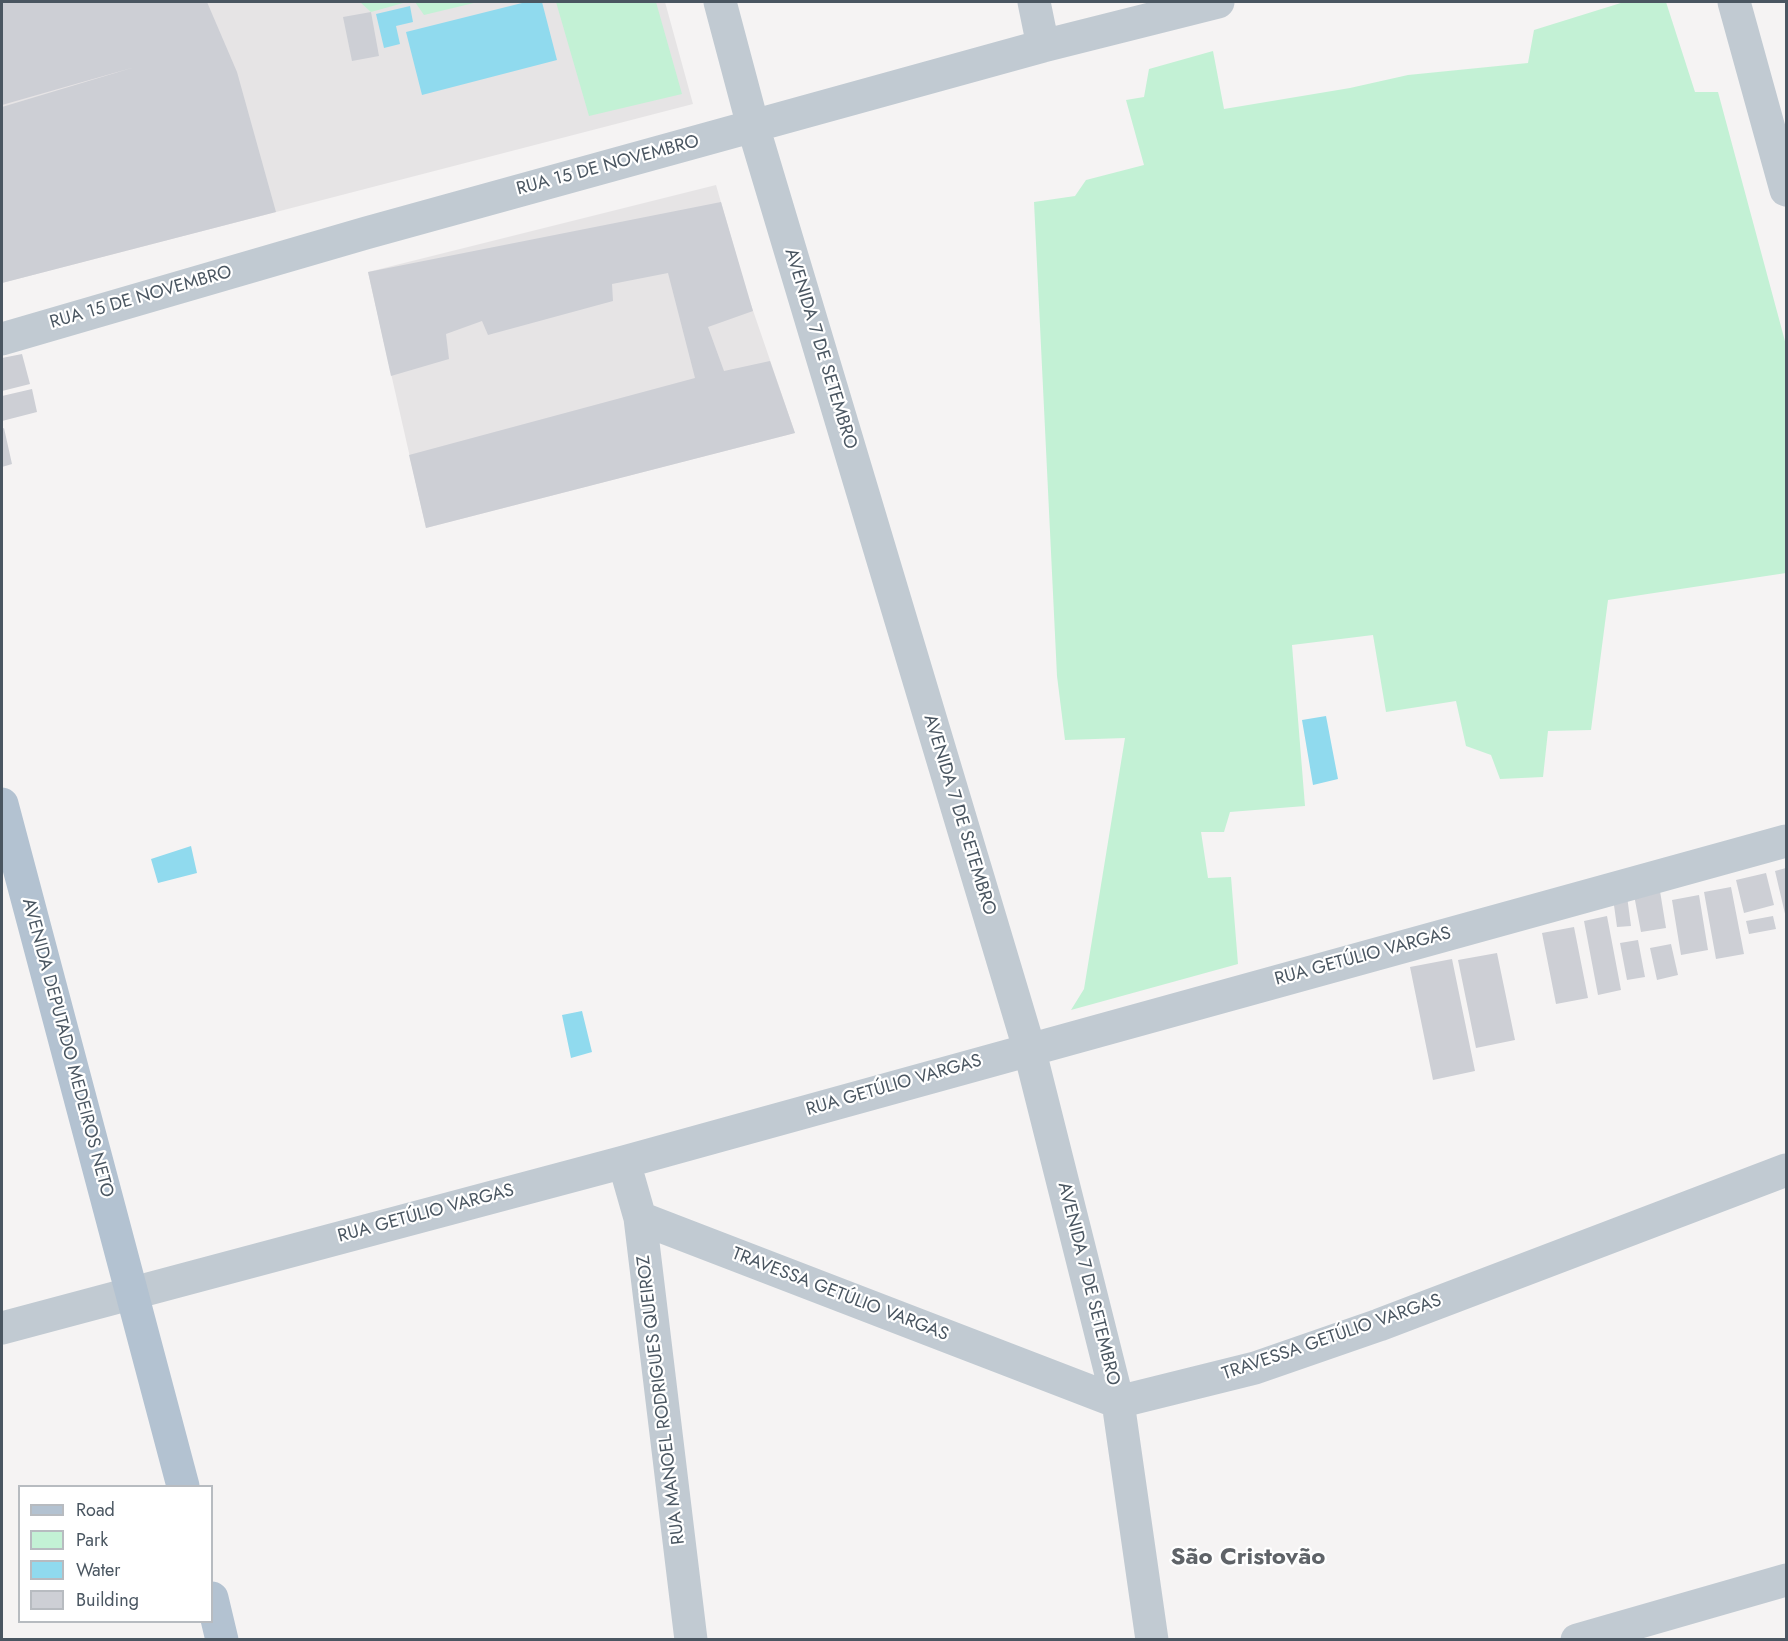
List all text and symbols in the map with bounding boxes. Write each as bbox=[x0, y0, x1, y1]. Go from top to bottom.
street label: RUA 15 DE NOVEMBRO bbox=[514, 131, 702, 201]
street label: AVENIDA 7 DE SETEMBRO bbox=[779, 246, 861, 452]
street label: RUA 15 DE NOVEMBRO bbox=[48, 262, 234, 334]
street label: AVENIDA 7 DE SETEMBRO bbox=[918, 712, 1000, 918]
street label: AVENIDA DEPUTADO MEDEIROS NETO bbox=[17, 896, 117, 1200]
street label: RUA GETÚLIO VARGAS bbox=[1273, 923, 1453, 991]
street label: RUA GETÚLIO VARGAS bbox=[804, 1051, 984, 1121]
street label: RUA GETÚLIO VARGAS bbox=[336, 1180, 516, 1248]
street label: AVENIDA 7 DE SETEMBRO bbox=[1052, 1180, 1124, 1388]
street label: TRAVESSA GETÚLIO VARGAS bbox=[729, 1244, 951, 1346]
street label: RUA MANOEL RODRIGUES QUEIROZ bbox=[634, 1254, 690, 1546]
street label: TRAVESSA GETÚLIO VARGAS bbox=[1220, 1290, 1444, 1386]
legend bbox=[18, 1485, 213, 1623]
text: Road bbox=[76, 1497, 115, 1523]
text: Park bbox=[76, 1527, 108, 1553]
district label: São Cristovão bbox=[1171, 1544, 1325, 1572]
text: Water bbox=[76, 1557, 120, 1583]
text: Building bbox=[76, 1587, 139, 1613]

